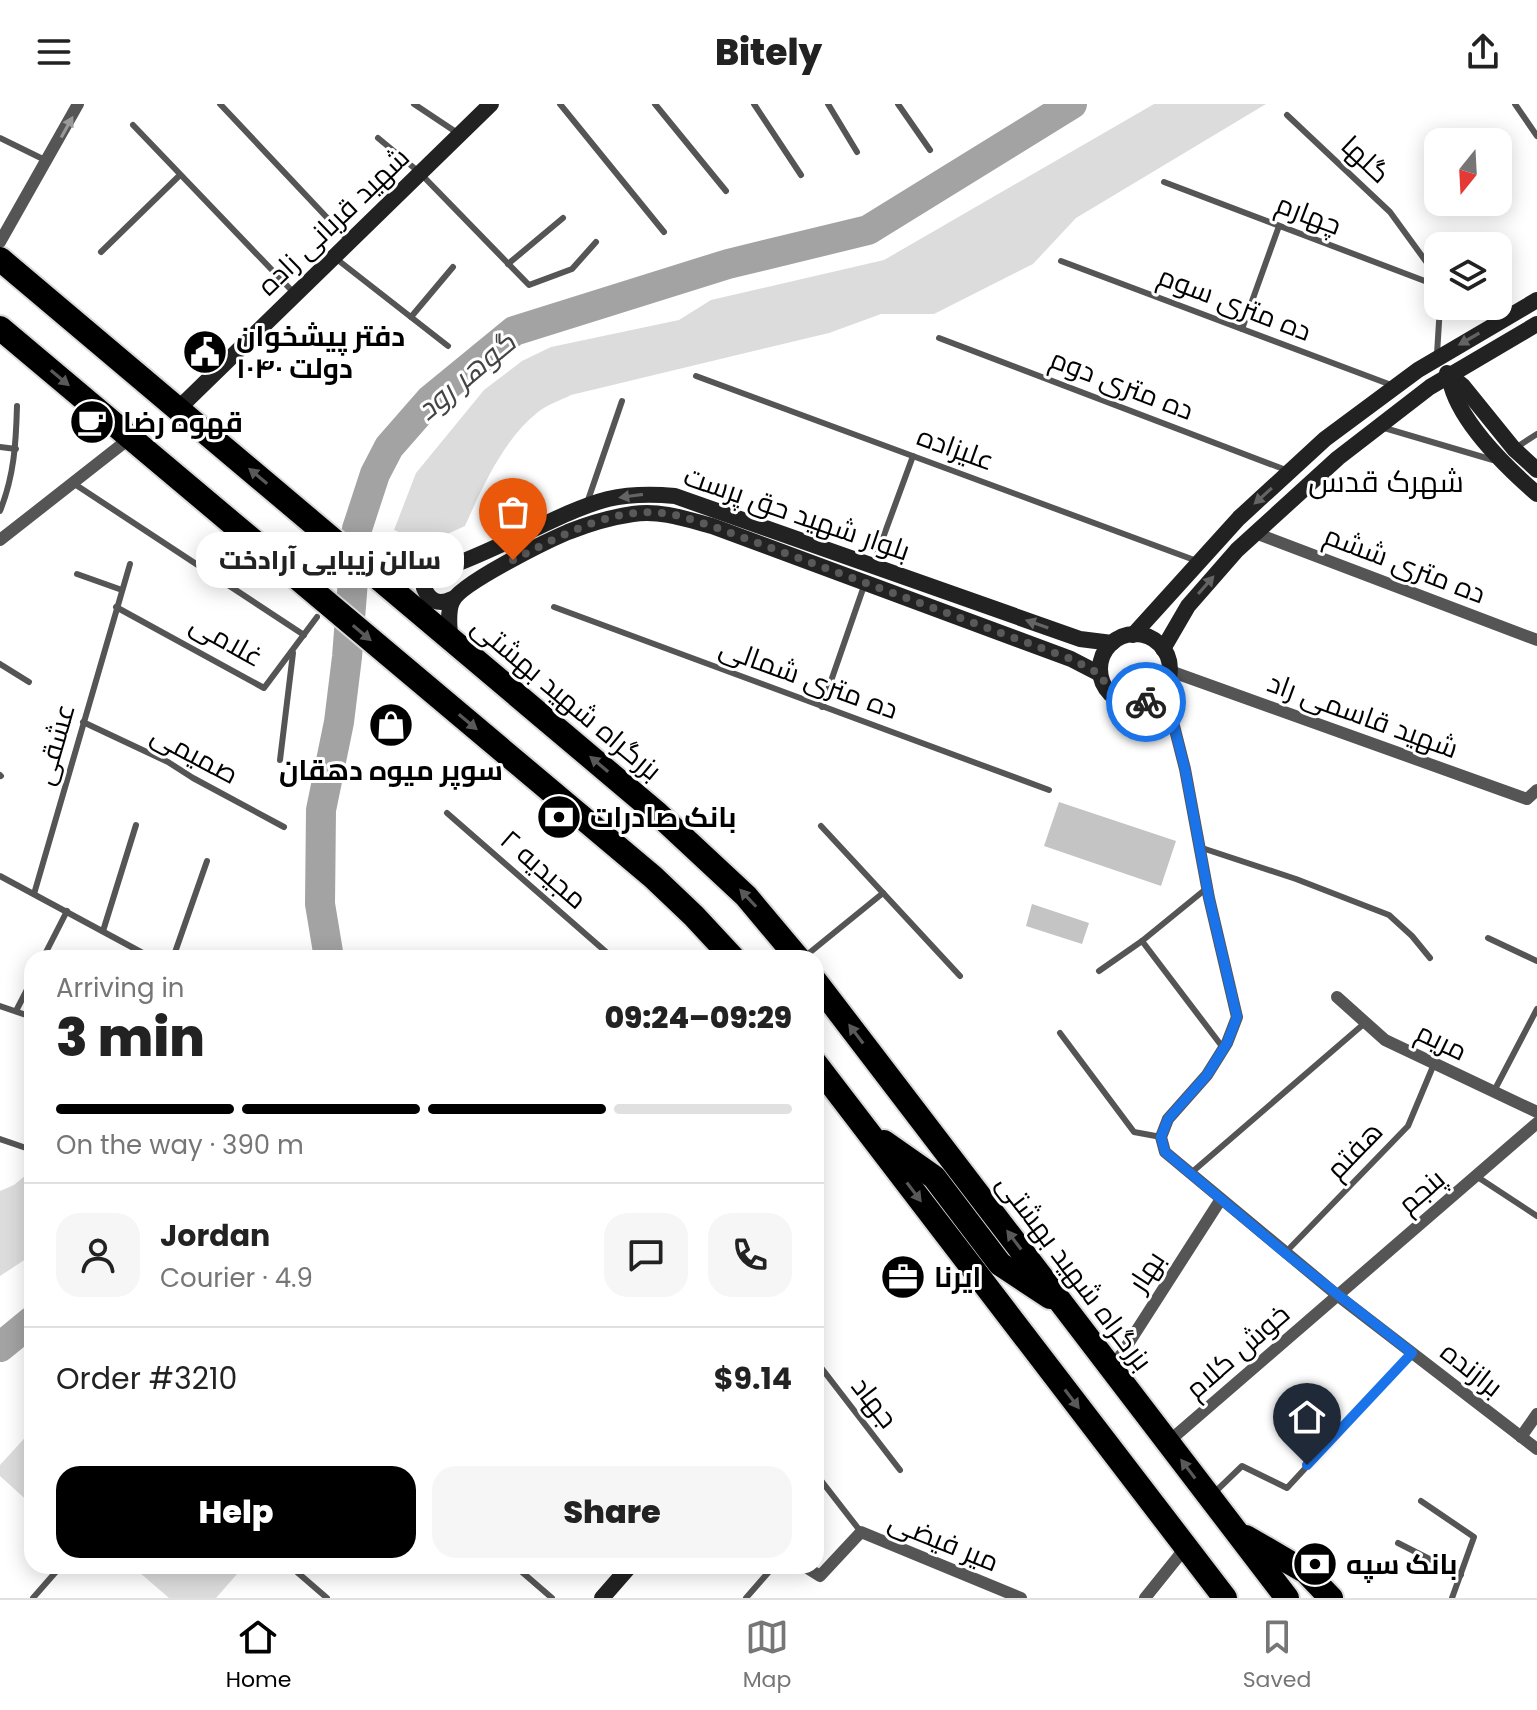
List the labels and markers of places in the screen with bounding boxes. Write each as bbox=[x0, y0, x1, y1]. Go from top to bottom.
place label: دفتر پیشخوان دولت ۱۰۴۰ bbox=[236, 317, 405, 388]
public building icon: دفتر پیشخوان دولت ۱۰۴۰ bbox=[181, 328, 229, 376]
cafe icon: قهوه رضا bbox=[68, 398, 116, 446]
place label: قهوه رضا bbox=[123, 403, 243, 442]
pin bbox=[479, 478, 547, 560]
callout: سالن زیبایی آرادخت bbox=[197, 532, 465, 588]
shop icon: سوپر میوه دهقان bbox=[367, 701, 415, 749]
place label: سوپر میوه دهقان bbox=[279, 751, 503, 790]
bank icon: بانک صادرات bbox=[535, 793, 583, 841]
place label: بانک صادرات bbox=[590, 798, 736, 837]
office icon: ایرنا bbox=[879, 1253, 927, 1301]
place label: ایرنا bbox=[934, 1258, 981, 1297]
pin bbox=[1273, 1383, 1341, 1465]
bank icon: بانک سپه bbox=[1291, 1540, 1339, 1588]
place label: بانک سپه bbox=[1346, 1545, 1458, 1584]

